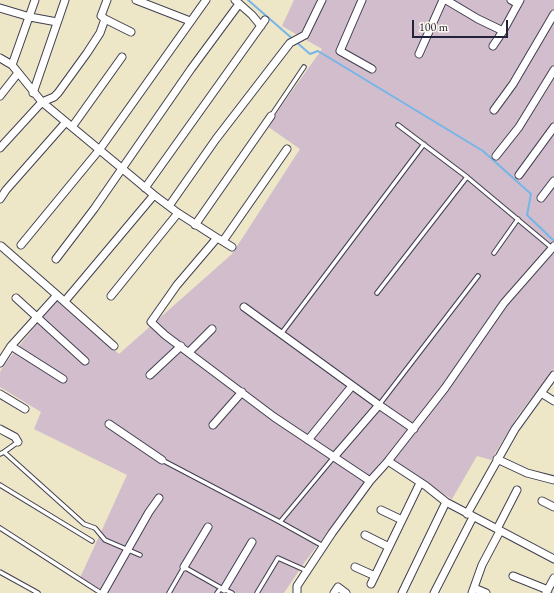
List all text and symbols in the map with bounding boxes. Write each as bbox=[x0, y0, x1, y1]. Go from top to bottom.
scale bar bbox=[414, 12, 510, 38]
text: 100 m bbox=[419, 19, 448, 35]

